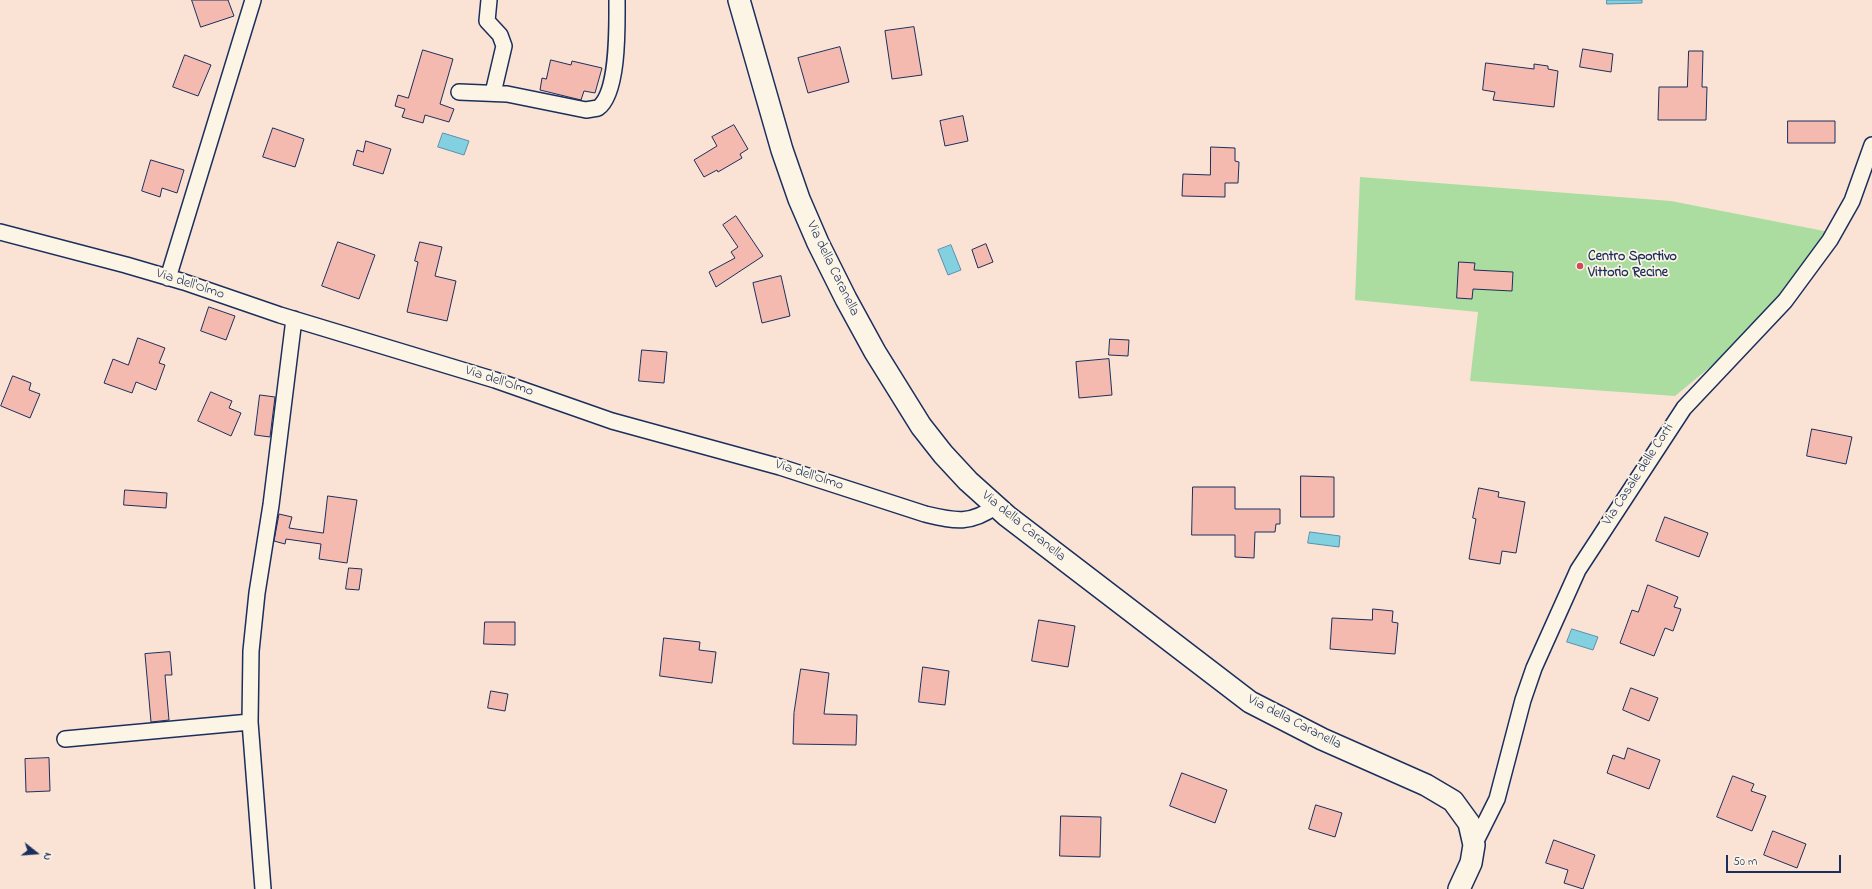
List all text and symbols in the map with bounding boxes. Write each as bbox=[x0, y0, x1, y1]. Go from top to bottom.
street label: Via della Caranella bbox=[802, 219, 862, 319]
place label: Centro Sportivo Vittorio Recine bbox=[1588, 250, 1677, 282]
marker: Centro Sportivo Vittorio Recine bbox=[1575, 261, 1585, 271]
street label: Via dell'Olmo bbox=[154, 266, 226, 304]
street label: Via dell'Olmo bbox=[463, 363, 535, 401]
street label: Via Casale delle Corti bbox=[1600, 421, 1678, 529]
street label: Via dell'Olmo bbox=[773, 457, 845, 495]
street label: Via della Caranella bbox=[978, 488, 1068, 566]
street label: Via della Caranella bbox=[1244, 692, 1344, 754]
north arrow bbox=[16, 833, 56, 873]
scale bar bbox=[1728, 847, 1843, 873]
text: N bbox=[39, 851, 56, 862]
text: 50 m bbox=[1733, 853, 1757, 871]

